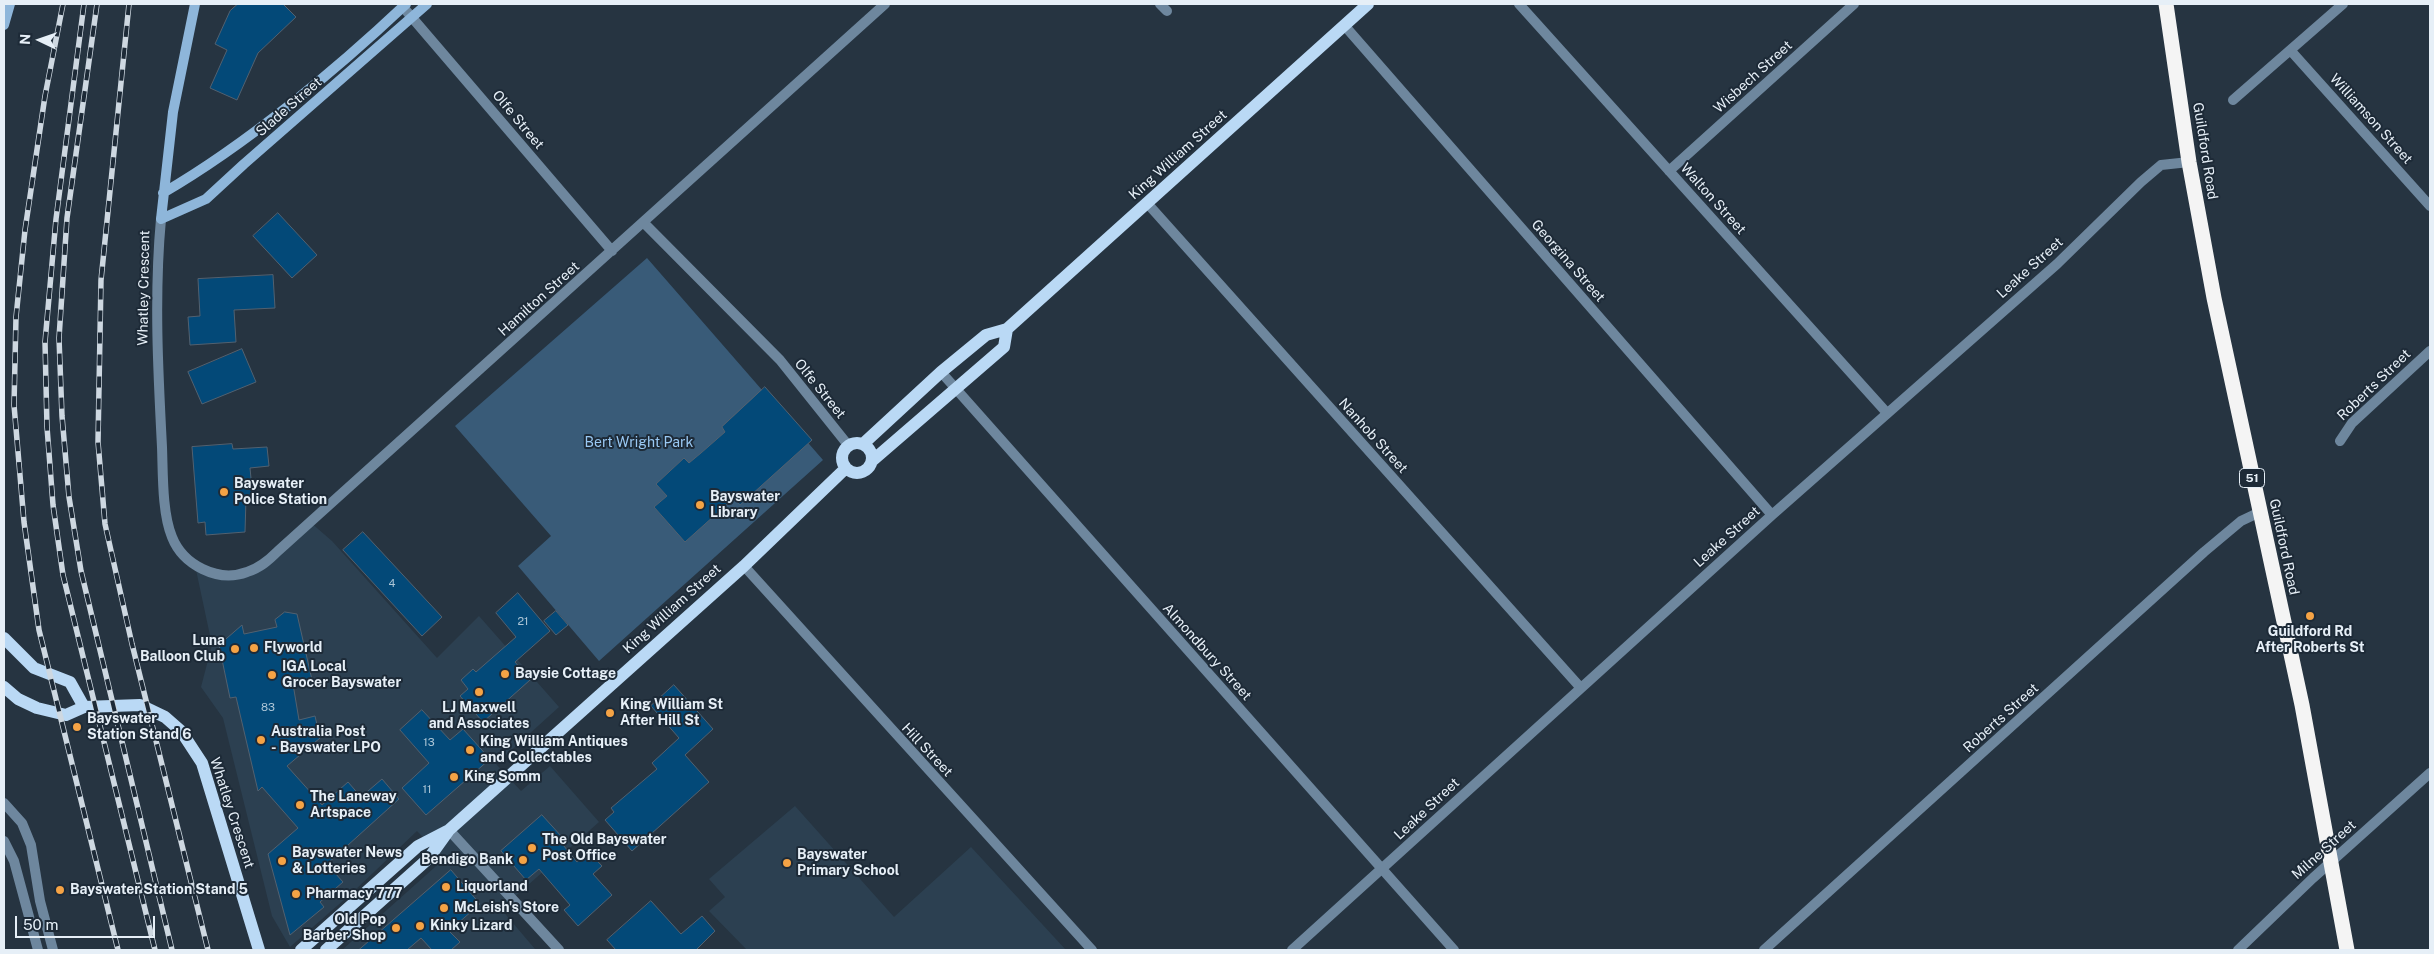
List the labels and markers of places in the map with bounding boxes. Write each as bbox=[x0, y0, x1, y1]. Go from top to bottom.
place label: Bayswater Police Station bbox=[234, 476, 327, 508]
marker: Bayswater Police Station bbox=[218, 486, 230, 498]
place label: Bayswater Library bbox=[710, 489, 780, 522]
marker: Bayswater Library bbox=[694, 499, 706, 511]
marker: Guildford Rd After Roberts St bbox=[2304, 610, 2316, 622]
place label: Guildford Rd After Roberts St bbox=[2255, 624, 2365, 656]
place label: Luna Balloon Club bbox=[140, 633, 225, 666]
place label: Flyworld bbox=[264, 640, 322, 656]
marker: Flyworld bbox=[248, 642, 260, 654]
marker: Luna Balloon Club bbox=[229, 643, 241, 655]
place label: IGA Local Grocer Bayswater bbox=[282, 659, 401, 692]
place label: Baysie Cottage bbox=[515, 666, 616, 682]
marker: Baysie Cottage bbox=[499, 668, 511, 680]
marker: IGA Local Grocer Bayswater bbox=[266, 669, 278, 681]
marker: LJ Maxwell and Associates bbox=[473, 686, 485, 698]
place label: King William St After Hill St bbox=[620, 697, 723, 730]
place label: LJ Maxwell and Associates bbox=[429, 700, 529, 732]
marker: King William St After Hill St bbox=[604, 707, 616, 719]
place label: Bayswater Station Stand 6 bbox=[87, 711, 192, 744]
marker: Bayswater Station Stand 6 bbox=[71, 721, 83, 733]
place label: Australia Post - Bayswater LPO bbox=[271, 724, 381, 756]
marker: Australia Post - Bayswater LPO bbox=[255, 734, 267, 746]
place label: King William Antiques and Collectables bbox=[480, 734, 628, 766]
marker: King William Antiques and Collectables bbox=[464, 744, 476, 756]
place label: King Somm bbox=[464, 769, 541, 785]
marker: King Somm bbox=[448, 771, 460, 783]
place label: The Laneway Artspace bbox=[310, 789, 397, 822]
marker: The Laneway Artspace bbox=[294, 799, 306, 811]
place label: The Old Bayswater Post Office bbox=[542, 832, 667, 864]
marker: The Old Bayswater Post Office bbox=[526, 842, 538, 854]
place label: Bayswater News & Lotteries bbox=[292, 845, 402, 878]
place label: Bayswater Primary School bbox=[797, 847, 899, 880]
place label: Bendigo Bank bbox=[421, 852, 513, 868]
marker: Bendigo Bank bbox=[517, 854, 529, 866]
marker: Bayswater News & Lotteries bbox=[276, 855, 288, 867]
marker: Bayswater Primary School bbox=[781, 857, 793, 869]
place label: Liquorland bbox=[456, 879, 528, 895]
marker: Liquorland bbox=[440, 881, 452, 893]
place label: Bayswater Station Stand 5 bbox=[70, 882, 248, 898]
marker: Bayswater Station Stand 5 bbox=[54, 884, 66, 896]
place label: Pharmacy 777 bbox=[306, 886, 402, 902]
marker: Pharmacy 777 bbox=[290, 888, 302, 900]
place label: McLeish's Store bbox=[454, 900, 559, 916]
marker: McLeish's Store bbox=[438, 902, 450, 914]
place label: Old Pop Barber Shop bbox=[303, 912, 386, 944]
place label: Kinky Lizard bbox=[430, 918, 513, 934]
marker: Kinky Lizard bbox=[414, 920, 426, 932]
marker: Old Pop Barber Shop bbox=[390, 922, 402, 934]

